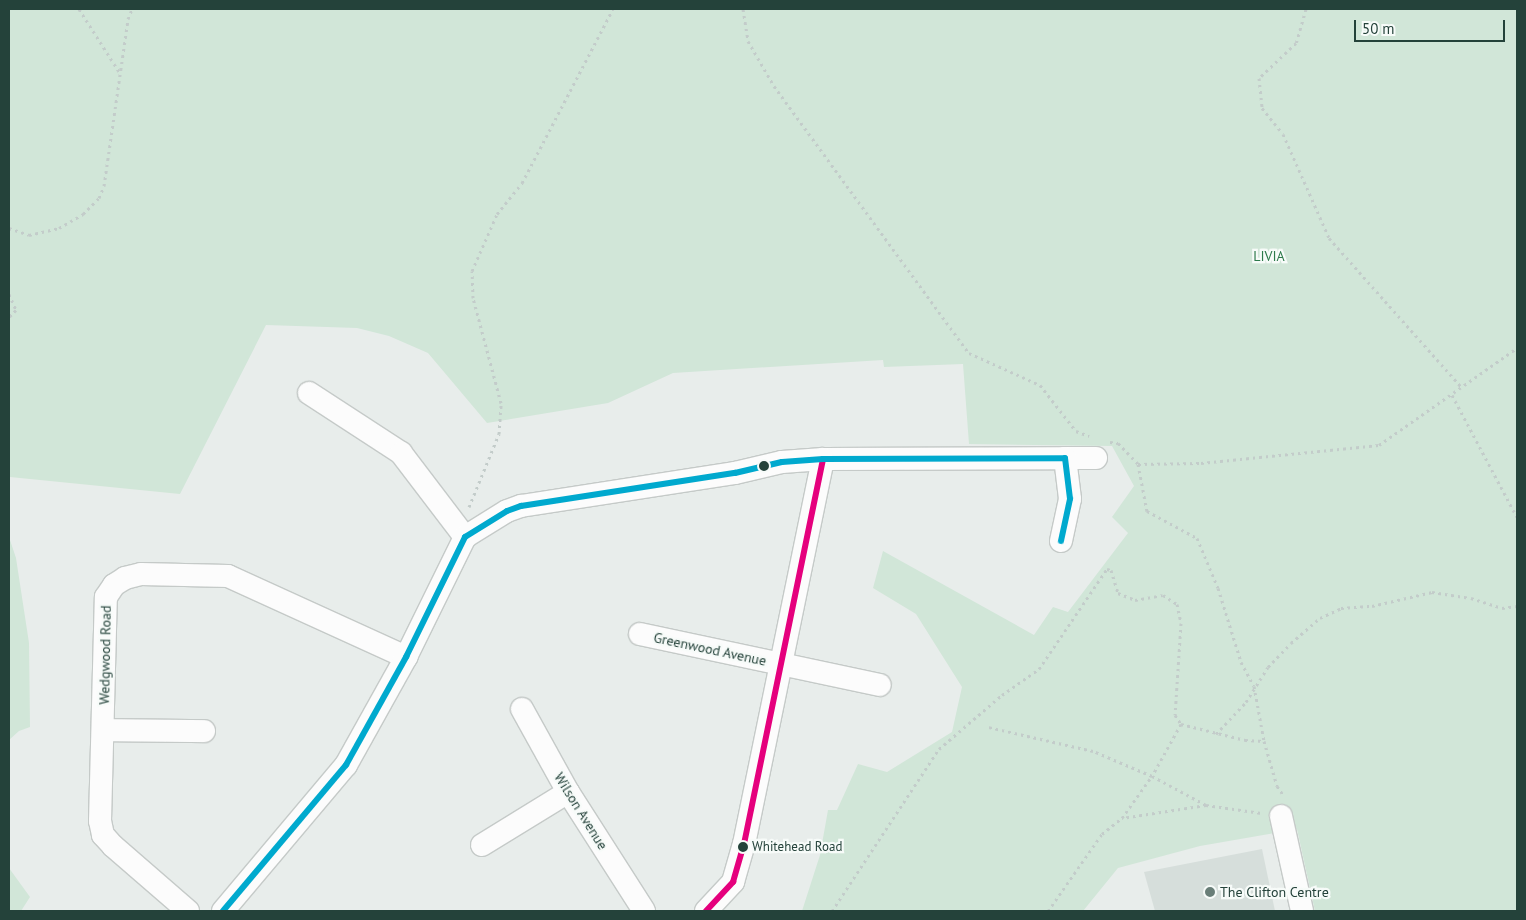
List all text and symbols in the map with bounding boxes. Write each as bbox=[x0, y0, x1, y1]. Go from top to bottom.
scale bar bbox=[1356, 10, 1507, 42]
text: 50 m bbox=[1362, 19, 1395, 38]
park label: LIVIA bbox=[1253, 248, 1285, 264]
unlabelled marker bbox=[759, 461, 769, 471]
street label: Wedgwood Road bbox=[96, 605, 114, 705]
street label: Greenwood Avenue bbox=[652, 629, 768, 669]
street label: Wilson Avenue bbox=[551, 769, 611, 853]
place label: Whitehead Road bbox=[752, 839, 842, 855]
marker: Whitehead Road bbox=[738, 842, 748, 852]
place label: The Clifton Centre bbox=[1220, 884, 1329, 900]
marker: The Clifton Centre bbox=[1204, 886, 1216, 898]

